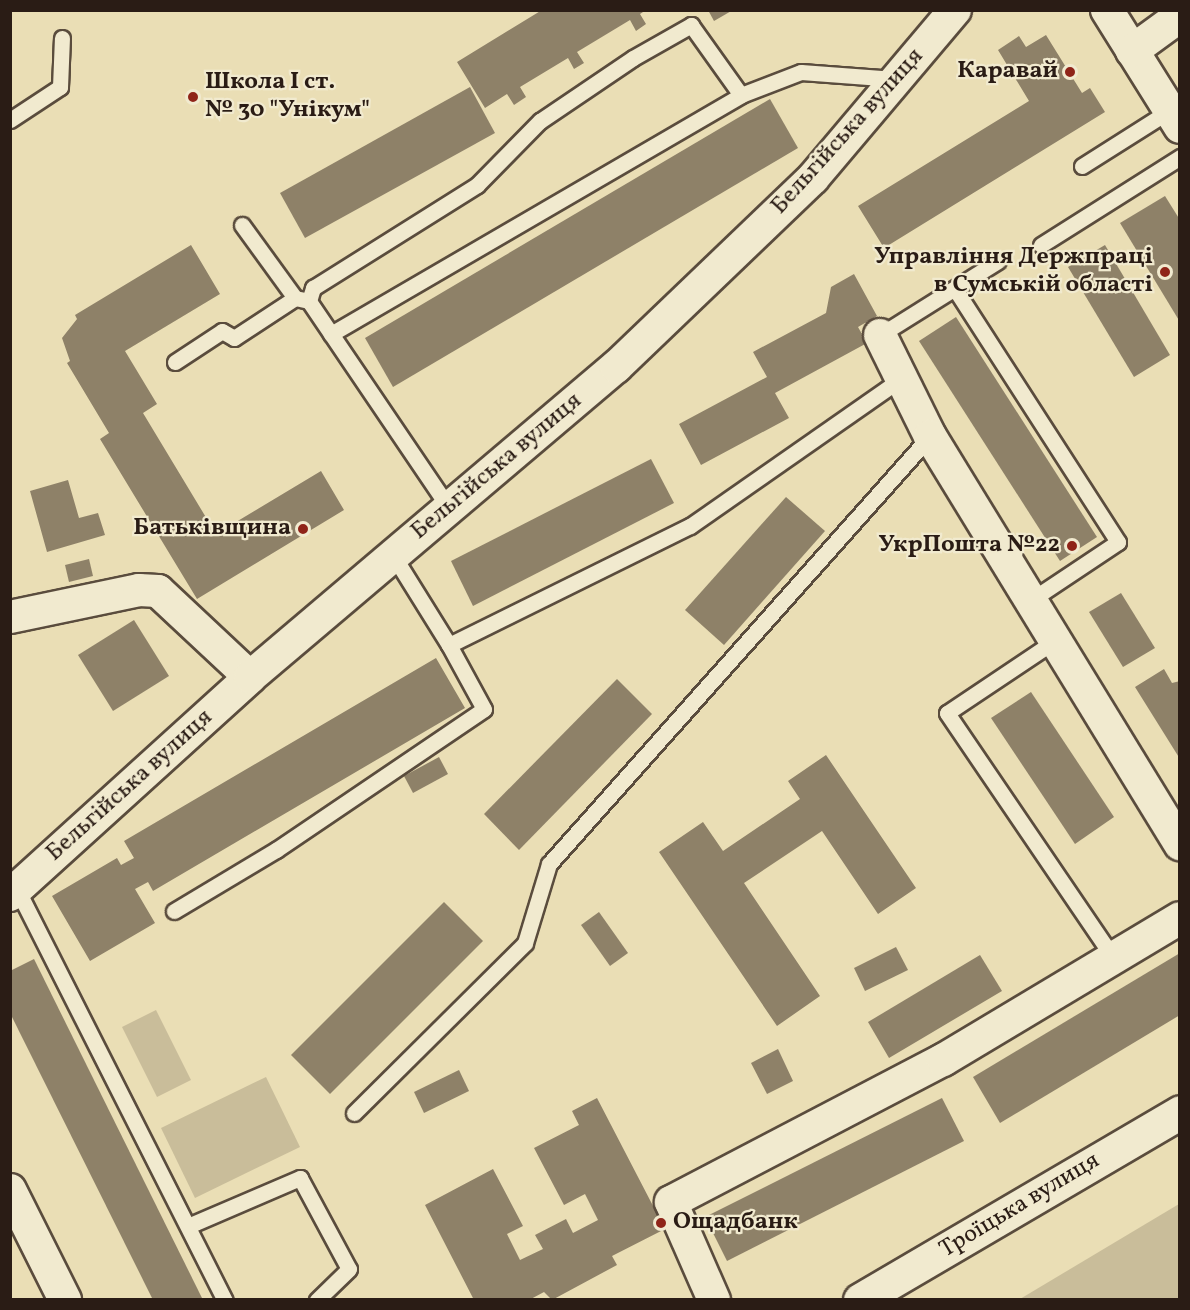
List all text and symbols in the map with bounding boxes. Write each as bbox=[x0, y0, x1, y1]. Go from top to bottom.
street label: Бельгійська вулиця bbox=[766, 43, 930, 221]
place label: Каравай bbox=[957, 58, 1058, 86]
marker: Каравай bbox=[1063, 65, 1077, 79]
place label: Школа І ст. № 30 "Унікум" bbox=[205, 69, 370, 125]
marker: Школа І ст. № 30 "Унікум" bbox=[186, 90, 200, 104]
place label: Управління Держпраці в Сумській області bbox=[874, 244, 1153, 300]
marker: Управління Держпраці в Сумській області bbox=[1158, 265, 1172, 279]
street label: Бельгійська вулиця bbox=[406, 387, 588, 547]
place label: Батьківщина bbox=[133, 515, 291, 543]
marker: Батьківщина bbox=[296, 522, 310, 536]
place label: УкрПошта №22 bbox=[879, 532, 1060, 560]
marker: УкрПошта №22 bbox=[1065, 539, 1079, 553]
street label: Бельгійська вулиця bbox=[41, 704, 219, 868]
street label: Троїцька вулиця bbox=[935, 1147, 1105, 1265]
place label: Ощадбанк bbox=[673, 1209, 798, 1237]
marker: Ощадбанк bbox=[654, 1216, 668, 1230]

